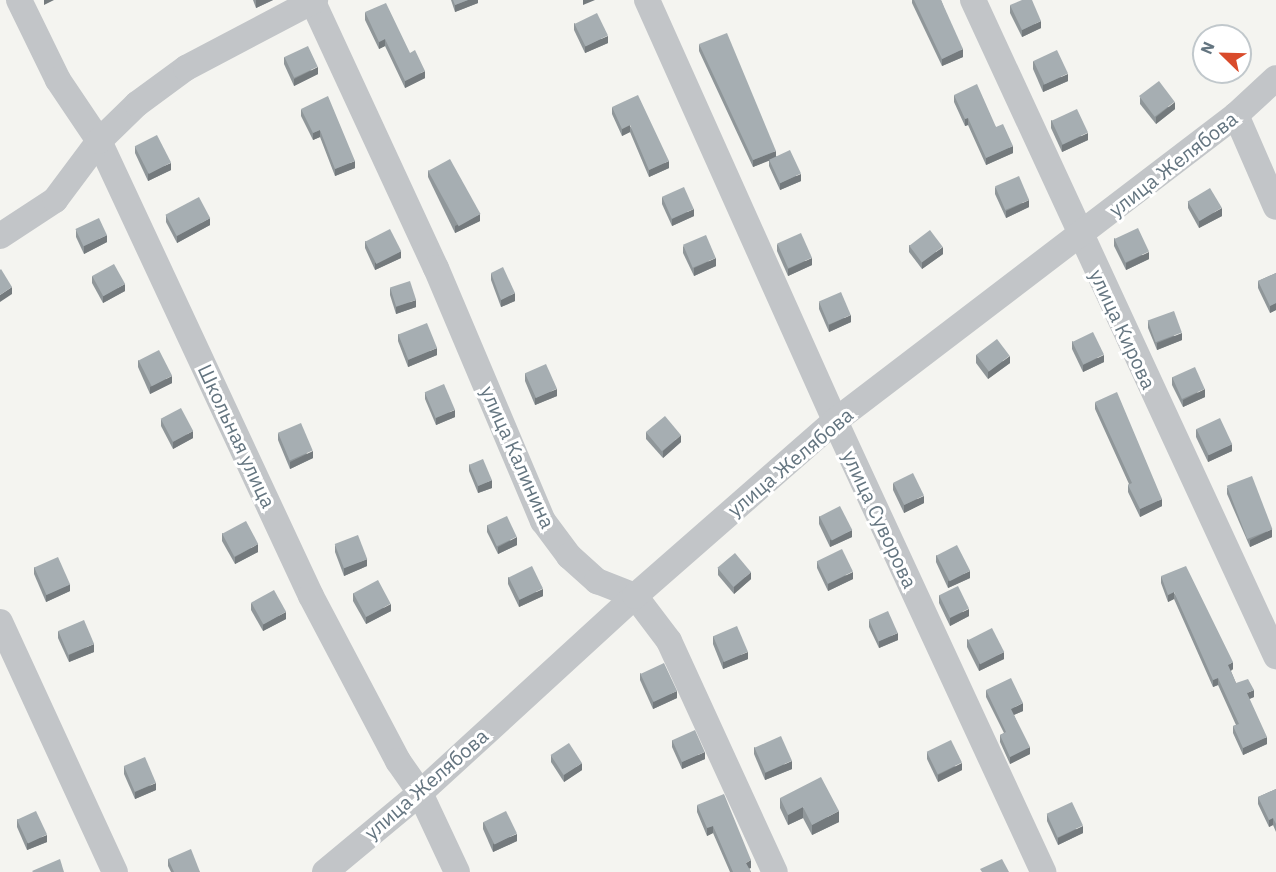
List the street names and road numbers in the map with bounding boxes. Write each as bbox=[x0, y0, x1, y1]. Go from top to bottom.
street label: улица Желябова bbox=[1104, 106, 1242, 222]
street label: улица Кирова bbox=[1085, 265, 1161, 393]
street label: Школьная улица bbox=[193, 360, 281, 512]
street label: улица Калинина bbox=[476, 382, 560, 532]
street label: улица Желябова bbox=[722, 403, 858, 521]
street label: улица Суворова bbox=[838, 446, 922, 592]
street label: улица Желябова bbox=[359, 724, 493, 844]

